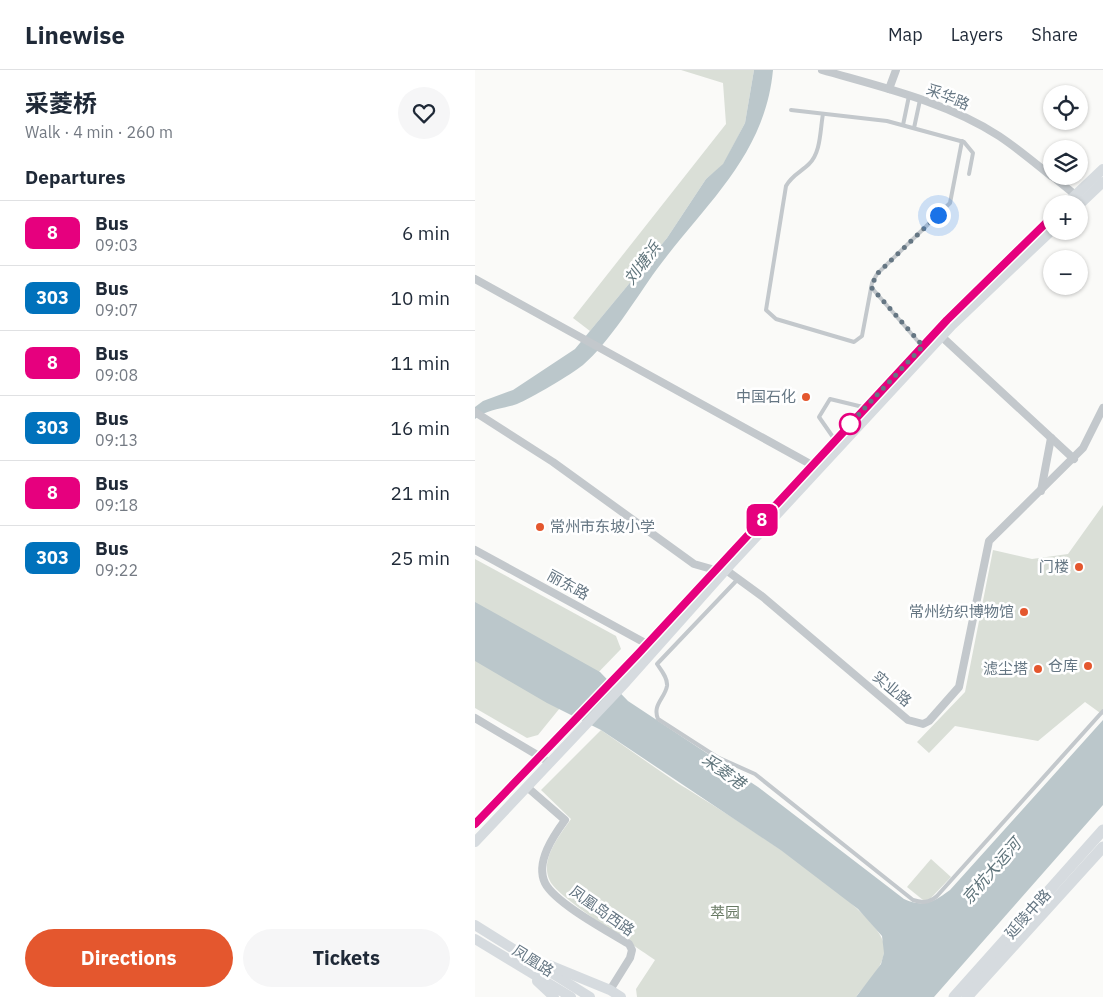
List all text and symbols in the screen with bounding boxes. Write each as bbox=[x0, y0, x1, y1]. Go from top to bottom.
text: Linewise bbox=[25, 19, 125, 51]
text: Map bbox=[888, 23, 923, 46]
text: Layers bbox=[951, 23, 1003, 46]
text: Share bbox=[1031, 23, 1078, 46]
street label: 采华路 bbox=[924, 79, 973, 114]
map controls bbox=[1043, 85, 1088, 295]
button: locate bbox=[1043, 85, 1088, 130]
text: 采菱桥 bbox=[25, 87, 97, 119]
button: heart bbox=[398, 87, 450, 139]
text: Walk · 4 min · 260 m bbox=[25, 122, 173, 142]
button: layers bbox=[1043, 140, 1088, 185]
text: Departures bbox=[25, 165, 125, 189]
button: + bbox=[1043, 195, 1088, 240]
your location bbox=[926, 203, 951, 228]
text: Bus bbox=[95, 211, 129, 235]
text: 8 bbox=[47, 221, 58, 244]
text: 6 min bbox=[402, 221, 450, 245]
text: 09:03 bbox=[95, 235, 138, 255]
water label: 刘塘浜 bbox=[620, 236, 666, 288]
button: − bbox=[1043, 250, 1088, 295]
text: Bus bbox=[95, 276, 129, 300]
text: 303 bbox=[36, 286, 69, 309]
text: 10 min bbox=[391, 286, 450, 310]
text: 09:07 bbox=[95, 300, 138, 320]
text: Bus bbox=[95, 341, 129, 365]
text: 8 bbox=[47, 351, 58, 374]
text: 11 min bbox=[391, 351, 450, 375]
text: 09:08 bbox=[95, 365, 138, 385]
place label: 中国石化 bbox=[736, 387, 796, 406]
marker: 中国石化 bbox=[800, 391, 812, 403]
text: Bus bbox=[95, 406, 129, 430]
unlabelled marker bbox=[839, 413, 861, 435]
text: 303 bbox=[36, 416, 69, 439]
text: 16 min bbox=[391, 416, 450, 440]
text: 09:13 bbox=[95, 430, 138, 450]
text: Bus bbox=[95, 471, 129, 495]
text: 8 bbox=[47, 481, 58, 504]
text: 21 min bbox=[391, 481, 450, 505]
text: 09:18 bbox=[95, 495, 138, 515]
line badge: 8 bbox=[746, 504, 778, 536]
text: 8 bbox=[757, 508, 767, 531]
place label: 常州市东坡小学 bbox=[550, 517, 655, 536]
marker: 常州市东坡小学 bbox=[534, 521, 546, 533]
text: Bus bbox=[95, 536, 129, 560]
text: 303 bbox=[36, 546, 69, 569]
text: 25 min bbox=[391, 546, 450, 570]
place label: 门楼 bbox=[1039, 557, 1069, 576]
text: 09:22 bbox=[95, 560, 138, 580]
marker: 门楼 bbox=[1073, 561, 1085, 573]
street label: 丽东路 bbox=[544, 565, 593, 604]
place label: 常州纺织博物馆 bbox=[909, 602, 1014, 621]
marker: 常州纺织博物馆 bbox=[1018, 606, 1030, 618]
place label: 仓库 bbox=[1048, 656, 1078, 675]
place label: 滤尘塔 bbox=[983, 659, 1028, 678]
marker: 仓库 bbox=[1082, 660, 1094, 672]
marker: 滤尘塔 bbox=[1032, 663, 1044, 675]
street label: 实业路 bbox=[869, 667, 916, 710]
water label: 采菱港 bbox=[699, 749, 751, 794]
water label: 京杭大运河 bbox=[957, 832, 1027, 908]
street label: 凤凰岛西路 bbox=[566, 881, 638, 940]
street label: 延陵中路 bbox=[1000, 885, 1055, 942]
park label: 萃园 bbox=[710, 903, 740, 922]
button: Directions bbox=[25, 929, 233, 987]
button: Tickets bbox=[243, 929, 450, 987]
street label: 凤凰路 bbox=[509, 941, 557, 981]

